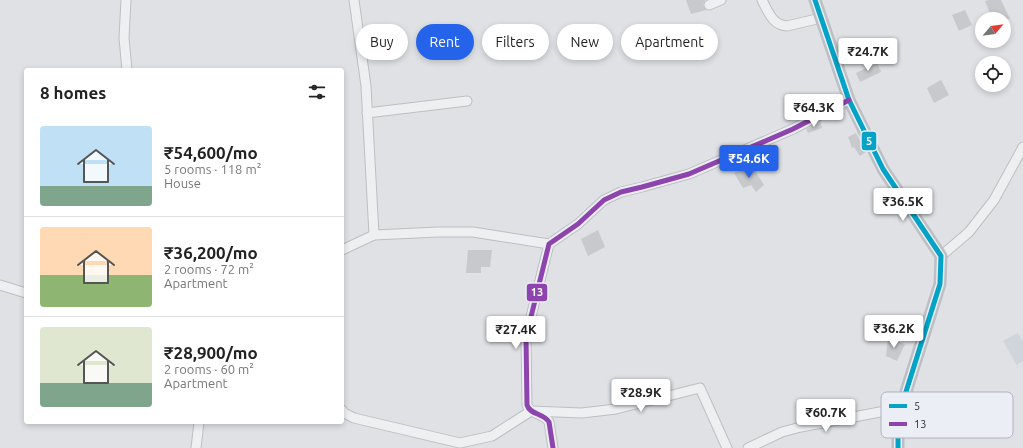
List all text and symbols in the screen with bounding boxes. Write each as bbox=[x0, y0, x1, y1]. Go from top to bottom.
north arrow bbox=[975, 12, 1011, 48]
map controls bbox=[975, 12, 1011, 92]
chip: Buy bbox=[356, 24, 408, 60]
chip: Rent bbox=[416, 24, 474, 60]
chip: Filters bbox=[482, 24, 549, 60]
chip: New bbox=[557, 24, 613, 60]
chip: Apartment bbox=[621, 24, 718, 60]
pin: ₹24.7K bbox=[835, 38, 901, 72]
text: ₹24.7K bbox=[847, 44, 889, 58]
button: locate bbox=[975, 56, 1011, 92]
icon: filters bbox=[306, 81, 328, 103]
text: 8 homes bbox=[40, 83, 106, 102]
pin: ₹64.3K bbox=[781, 94, 847, 128]
text: ₹64.3K bbox=[793, 100, 835, 114]
line badge: 5 bbox=[861, 131, 877, 151]
text: 5 bbox=[866, 135, 872, 147]
icon: home bbox=[72, 142, 120, 190]
text: ₹54,600/mo bbox=[164, 143, 258, 162]
pin: ₹54.6K bbox=[716, 145, 782, 179]
text: ₹54.6K bbox=[728, 151, 770, 165]
text: 5 rooms · 118 m² bbox=[164, 162, 261, 176]
text: House bbox=[164, 176, 201, 190]
pin: ₹36.5K bbox=[870, 188, 936, 222]
text: ₹36.5K bbox=[882, 194, 924, 208]
icon: home bbox=[72, 243, 120, 291]
text: ₹36,200/mo bbox=[164, 243, 258, 262]
text: 2 rooms · 72 m² bbox=[164, 262, 254, 276]
text: Apartment bbox=[164, 276, 228, 290]
line badge: 13 bbox=[526, 283, 548, 302]
text: 13 bbox=[531, 286, 543, 298]
pin: ₹36.2K bbox=[861, 315, 927, 349]
pin: ₹27.4K bbox=[483, 316, 549, 350]
text: ₹36.2K bbox=[873, 321, 915, 335]
text: ₹27.4K bbox=[495, 322, 537, 336]
icon: home bbox=[72, 343, 120, 391]
text: ₹28,900/mo bbox=[164, 343, 258, 362]
text: 2 rooms · 60 m² bbox=[164, 362, 254, 376]
text: Apartment bbox=[164, 376, 228, 390]
pin: ₹28.9K bbox=[608, 379, 674, 413]
text: ₹28.9K bbox=[620, 385, 662, 399]
legend bbox=[881, 392, 1013, 438]
pin: ₹60.7K bbox=[793, 399, 859, 433]
text: 5 bbox=[914, 400, 920, 412]
text: ₹60.7K bbox=[805, 405, 847, 419]
text: 13 bbox=[914, 418, 926, 430]

